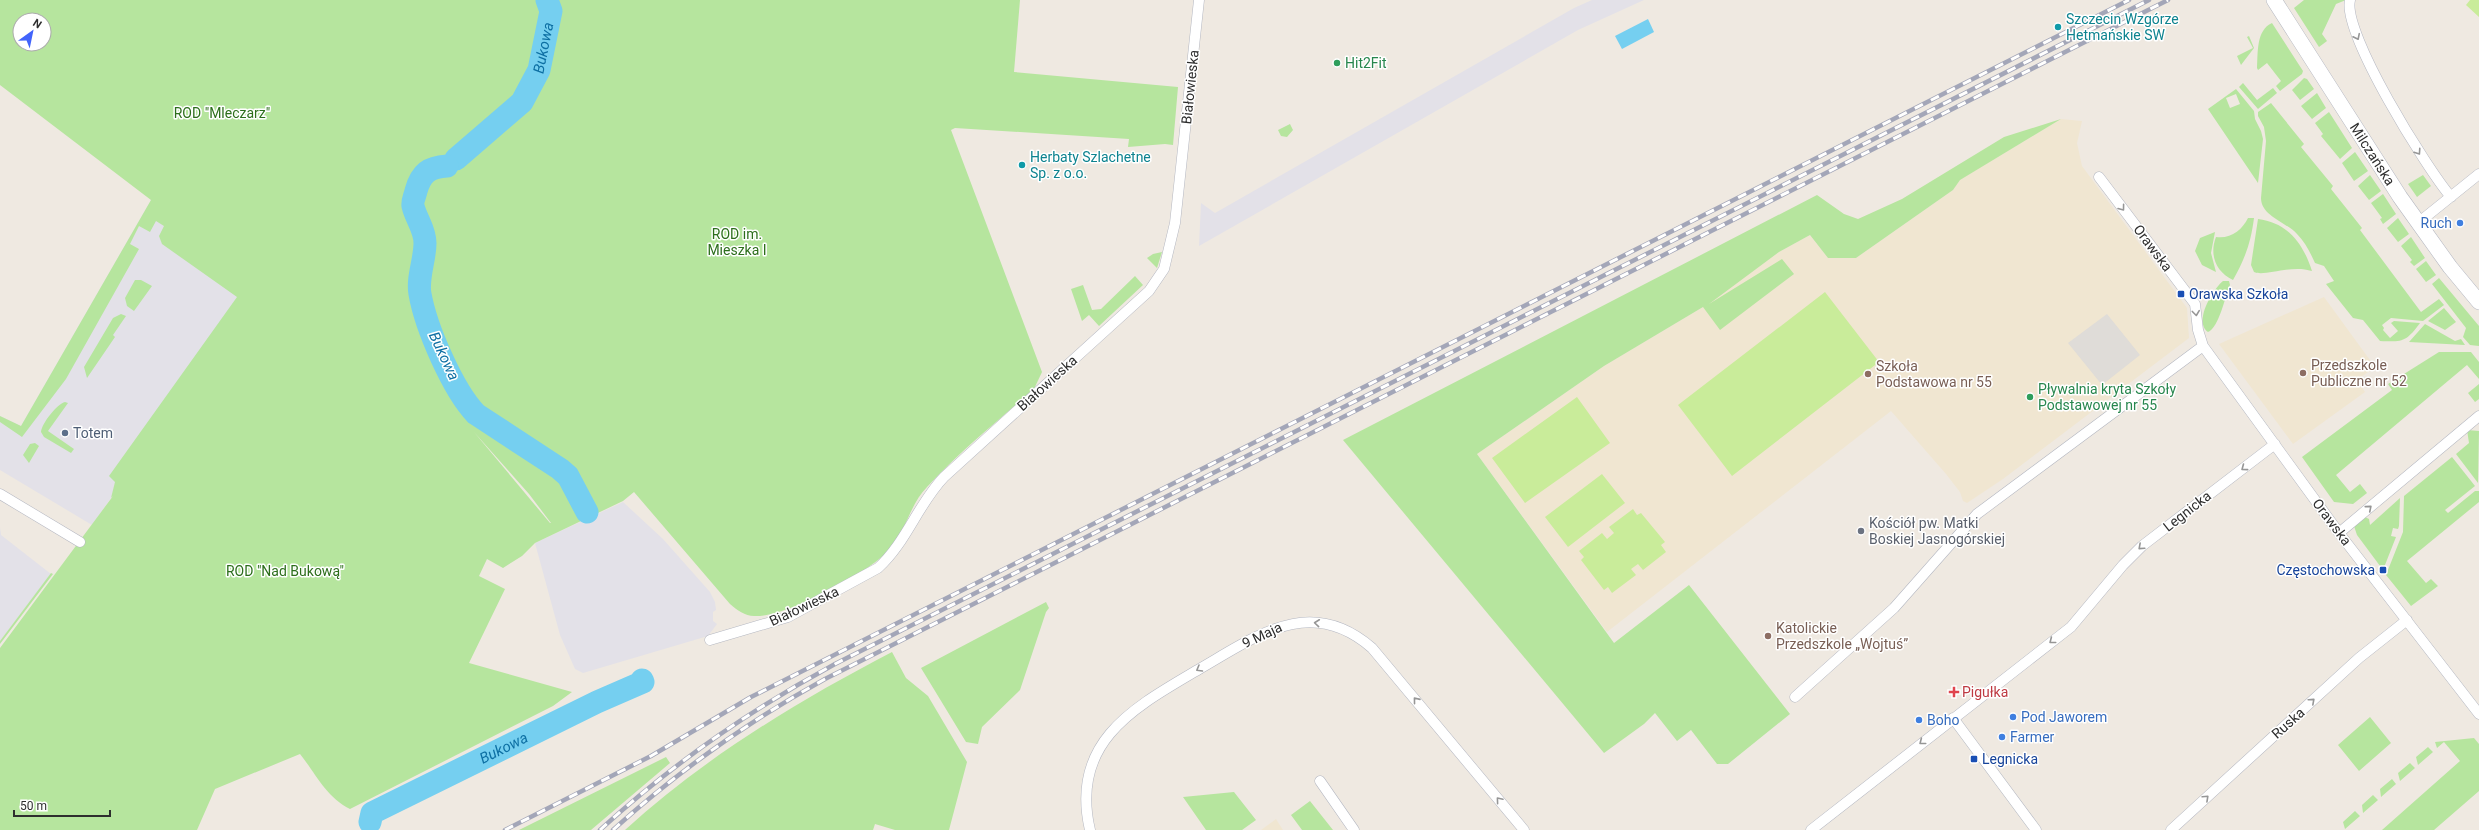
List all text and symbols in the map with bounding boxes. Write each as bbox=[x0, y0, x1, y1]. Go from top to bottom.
place label: Szczecin Wzgórze Hetmańskie SW bbox=[2066, 11, 2179, 43]
north arrow bbox=[12, 12, 52, 52]
text: N bbox=[30, 16, 44, 32]
water label: Bukowa bbox=[530, 21, 557, 75]
marker: Szczecin Wzgórze Hetmańskie SW bbox=[2053, 22, 2063, 32]
one-way arrow bbox=[2352, 33, 2360, 41]
street label: Białowieska bbox=[1178, 49, 1202, 125]
place label: Hit2Fit bbox=[1345, 55, 1387, 71]
marker: Hit2Fit bbox=[1332, 58, 1342, 68]
park label: ROD "Mleczarz" bbox=[174, 105, 270, 121]
street label: Milczańska bbox=[2347, 120, 2398, 188]
one-way arrow bbox=[2413, 148, 2421, 155]
place label: Herbaty Szlachetne Sp. z o.o. bbox=[1030, 149, 1151, 181]
marker: Herbaty Szlachetne Sp. z o.o. bbox=[1017, 160, 1027, 170]
one-way arrow bbox=[2118, 203, 2125, 210]
place label: Ruch bbox=[2421, 215, 2452, 231]
marker: Ruch bbox=[2455, 218, 2465, 228]
street label: Orawska bbox=[2130, 222, 2176, 274]
park label: ROD im. Mieszka I bbox=[707, 226, 767, 258]
place label: Orawska Szkoła bbox=[2189, 286, 2288, 302]
marker: Orawska Szkoła bbox=[2176, 289, 2186, 299]
one-way arrow bbox=[2192, 310, 2201, 317]
water label: Bukowa bbox=[425, 329, 463, 383]
street label: Białowieska bbox=[1014, 352, 1080, 414]
place label: Przedszkole Publiczne nr 52 bbox=[2311, 357, 2407, 389]
place label: Szkoła Podstawowa nr 55 bbox=[1876, 358, 1992, 390]
marker: Przedszkole Publiczne nr 52 bbox=[2298, 368, 2308, 378]
marker: Szkoła Podstawowa nr 55 bbox=[1863, 369, 1873, 379]
place label: Pływalnia kryta Szkoły Podstawowej nr 55 bbox=[2038, 381, 2176, 413]
marker: Pływalnia kryta Szkoły Podstawowej nr 55 bbox=[2025, 392, 2035, 402]
place label: Totem bbox=[73, 425, 113, 441]
marker: Totem bbox=[60, 428, 70, 438]
one-way arrow bbox=[2241, 463, 2248, 470]
street label: Legnicka bbox=[2160, 487, 2214, 535]
street label: Orawska bbox=[2309, 496, 2355, 548]
one-way arrow bbox=[2365, 505, 2372, 512]
place label: Kościół pw. Matki Boskiej Jasnogórskiej bbox=[1869, 515, 2005, 547]
marker: Kościół pw. Matki Boskiej Jasnogórskiej bbox=[1856, 526, 1866, 536]
one-way arrow bbox=[2139, 543, 2146, 550]
place label: Częstochowska bbox=[2276, 562, 2375, 578]
park label: ROD "Nad Bukową" bbox=[226, 563, 344, 579]
marker: Częstochowska bbox=[2378, 565, 2388, 575]
street label: Białowieska bbox=[767, 583, 841, 629]
one-way arrow bbox=[1314, 618, 1320, 627]
street label: 9 Maja bbox=[1240, 619, 1284, 651]
place label: Katolickie Przedszkole „Wojtuś” bbox=[1776, 620, 1908, 652]
marker: Katolickie Przedszkole „Wojtuś” bbox=[1763, 631, 1773, 641]
one-way arrow bbox=[2050, 637, 2057, 644]
one-way arrow bbox=[1196, 665, 1203, 672]
place label: Pigułka bbox=[1962, 684, 2008, 700]
marker: Pigułka bbox=[1949, 687, 1959, 697]
one-way arrow bbox=[1414, 697, 1421, 705]
one-way arrow bbox=[2307, 698, 2315, 706]
street label: Ruska bbox=[2268, 704, 2308, 742]
place label: Pod Jaworem bbox=[2021, 709, 2107, 725]
place label: Boho bbox=[1927, 712, 1959, 728]
marker: Pod Jaworem bbox=[2008, 712, 2018, 722]
marker: Boho bbox=[1914, 715, 1924, 725]
water label: Bukowa bbox=[476, 729, 531, 768]
place label: Farmer bbox=[2010, 729, 2055, 745]
marker: Farmer bbox=[1997, 732, 2007, 742]
one-way arrow bbox=[1920, 737, 1927, 744]
place label: Legnicka bbox=[1982, 751, 2038, 767]
marker: Legnicka bbox=[1969, 754, 1979, 764]
scale bar bbox=[14, 792, 110, 818]
one-way arrow bbox=[2201, 795, 2209, 803]
one-way arrow bbox=[1497, 797, 1504, 805]
text: 50 m bbox=[20, 799, 47, 813]

